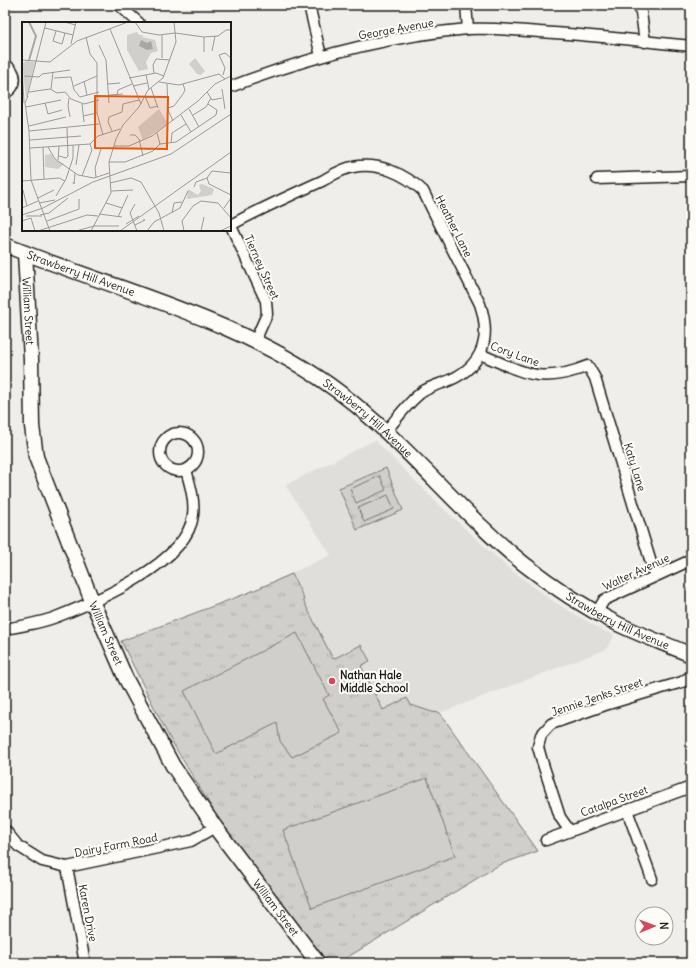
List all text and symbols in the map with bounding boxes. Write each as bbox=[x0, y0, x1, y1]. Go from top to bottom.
street label: George Avenue bbox=[357, 15, 435, 42]
inset map bbox=[22, 22, 231, 231]
street label: Heather Lane bbox=[432, 193, 476, 259]
street label: Tierney Street bbox=[242, 233, 283, 302]
street label: Strawberry Hill Avenue bbox=[25, 247, 137, 299]
street label: William Street bbox=[19, 277, 37, 345]
street label: Cory Lane bbox=[489, 339, 541, 369]
street label: Strawberry Hill Avenue bbox=[320, 376, 415, 460]
street label: Katy Lane bbox=[621, 441, 649, 493]
street label: Walter Avenue bbox=[600, 550, 672, 594]
street label: Strawberry Hill Avenue bbox=[563, 589, 671, 652]
street label: William Street bbox=[86, 599, 126, 667]
place label: Nathan Hale Middle School bbox=[340, 668, 408, 695]
street label: Jennie Jenks Street bbox=[549, 675, 645, 719]
marker: Nathan Hale Middle School bbox=[327, 676, 337, 686]
street label: Catalpa Street bbox=[579, 782, 650, 820]
street label: Dairy Farm Road bbox=[73, 830, 159, 860]
street label: William Street bbox=[250, 876, 302, 939]
street label: Karen Drive bbox=[76, 883, 100, 943]
north arrow bbox=[634, 906, 674, 946]
text: N bbox=[657, 922, 671, 930]

